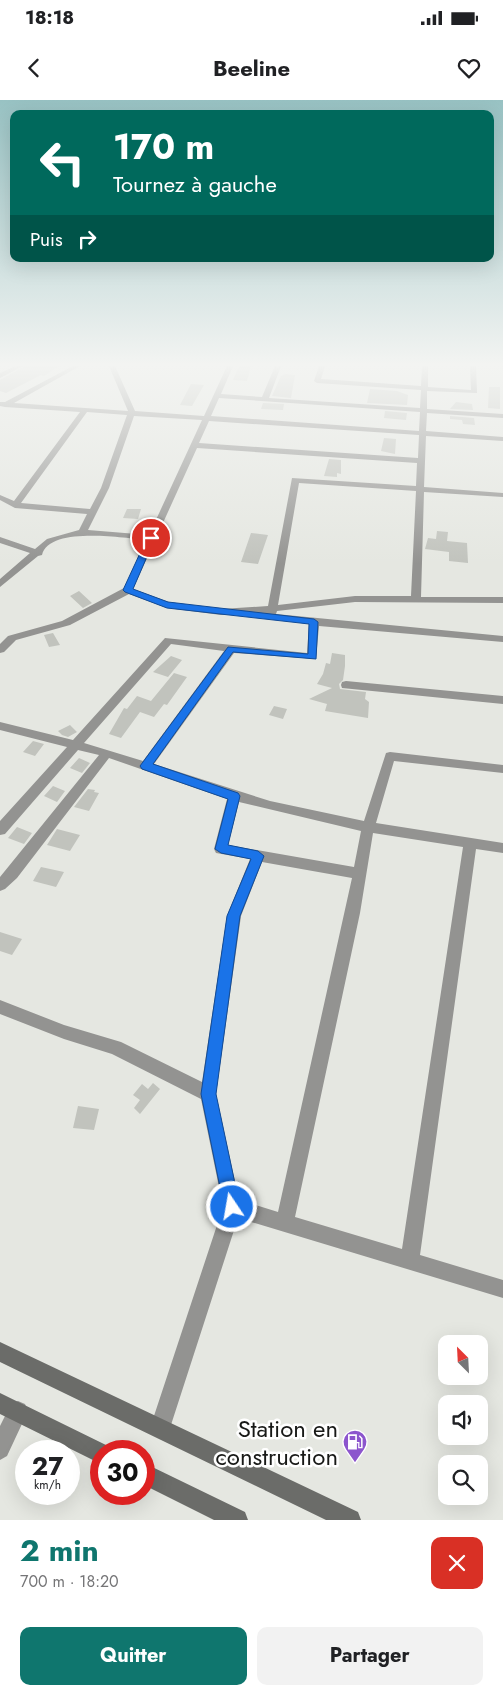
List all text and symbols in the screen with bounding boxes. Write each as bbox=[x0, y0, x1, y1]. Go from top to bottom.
text: 18:18 bbox=[25, 4, 74, 31]
text: Beeline bbox=[213, 52, 290, 84]
icon: back bbox=[20, 54, 48, 82]
icon: heart bbox=[455, 54, 483, 82]
text: 170 m bbox=[113, 122, 214, 172]
icon: left bbox=[30, 130, 95, 195]
text: Tournez à gauche bbox=[113, 168, 277, 200]
icon: right bbox=[73, 225, 101, 253]
text: Puis bbox=[30, 226, 63, 253]
pin bbox=[130, 517, 172, 559]
icon: arrive bbox=[137, 524, 165, 552]
position arrow bbox=[205, 1180, 257, 1232]
north arrow bbox=[438, 1335, 488, 1385]
map controls bbox=[438, 1335, 488, 1505]
button: sound bbox=[438, 1395, 488, 1445]
place label: Station en construction bbox=[215, 1411, 338, 1474]
fuel station icon: Station en construction bbox=[342, 1429, 368, 1463]
speed limit sign: 30 bbox=[90, 1440, 155, 1505]
text: 27 bbox=[32, 1448, 63, 1484]
button: search bbox=[438, 1455, 488, 1505]
text: km/h bbox=[34, 1476, 61, 1494]
text: 2 min bbox=[20, 1529, 99, 1572]
button: close bbox=[431, 1537, 483, 1589]
text: 700 m · 18:20 bbox=[20, 1570, 119, 1593]
button: Quitter bbox=[20, 1627, 247, 1685]
button: Partager bbox=[257, 1627, 483, 1685]

